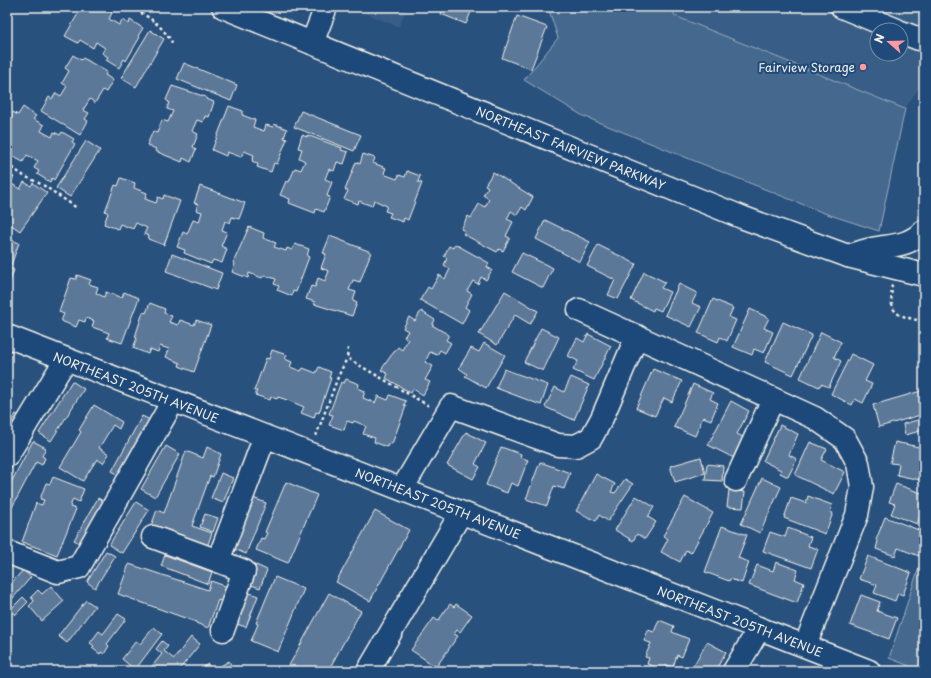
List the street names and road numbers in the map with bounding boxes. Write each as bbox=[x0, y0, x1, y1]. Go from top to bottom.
street label: NORTHEAST FAIRVIEW PARKWAY bbox=[473, 102, 669, 194]
street label: NORTHEAST 205TH AVENUE bbox=[51, 347, 221, 427]
street label: NORTHEAST 205TH AVENUE bbox=[353, 463, 523, 543]
street label: NORTHEAST 205TH AVENUE bbox=[655, 581, 825, 661]

